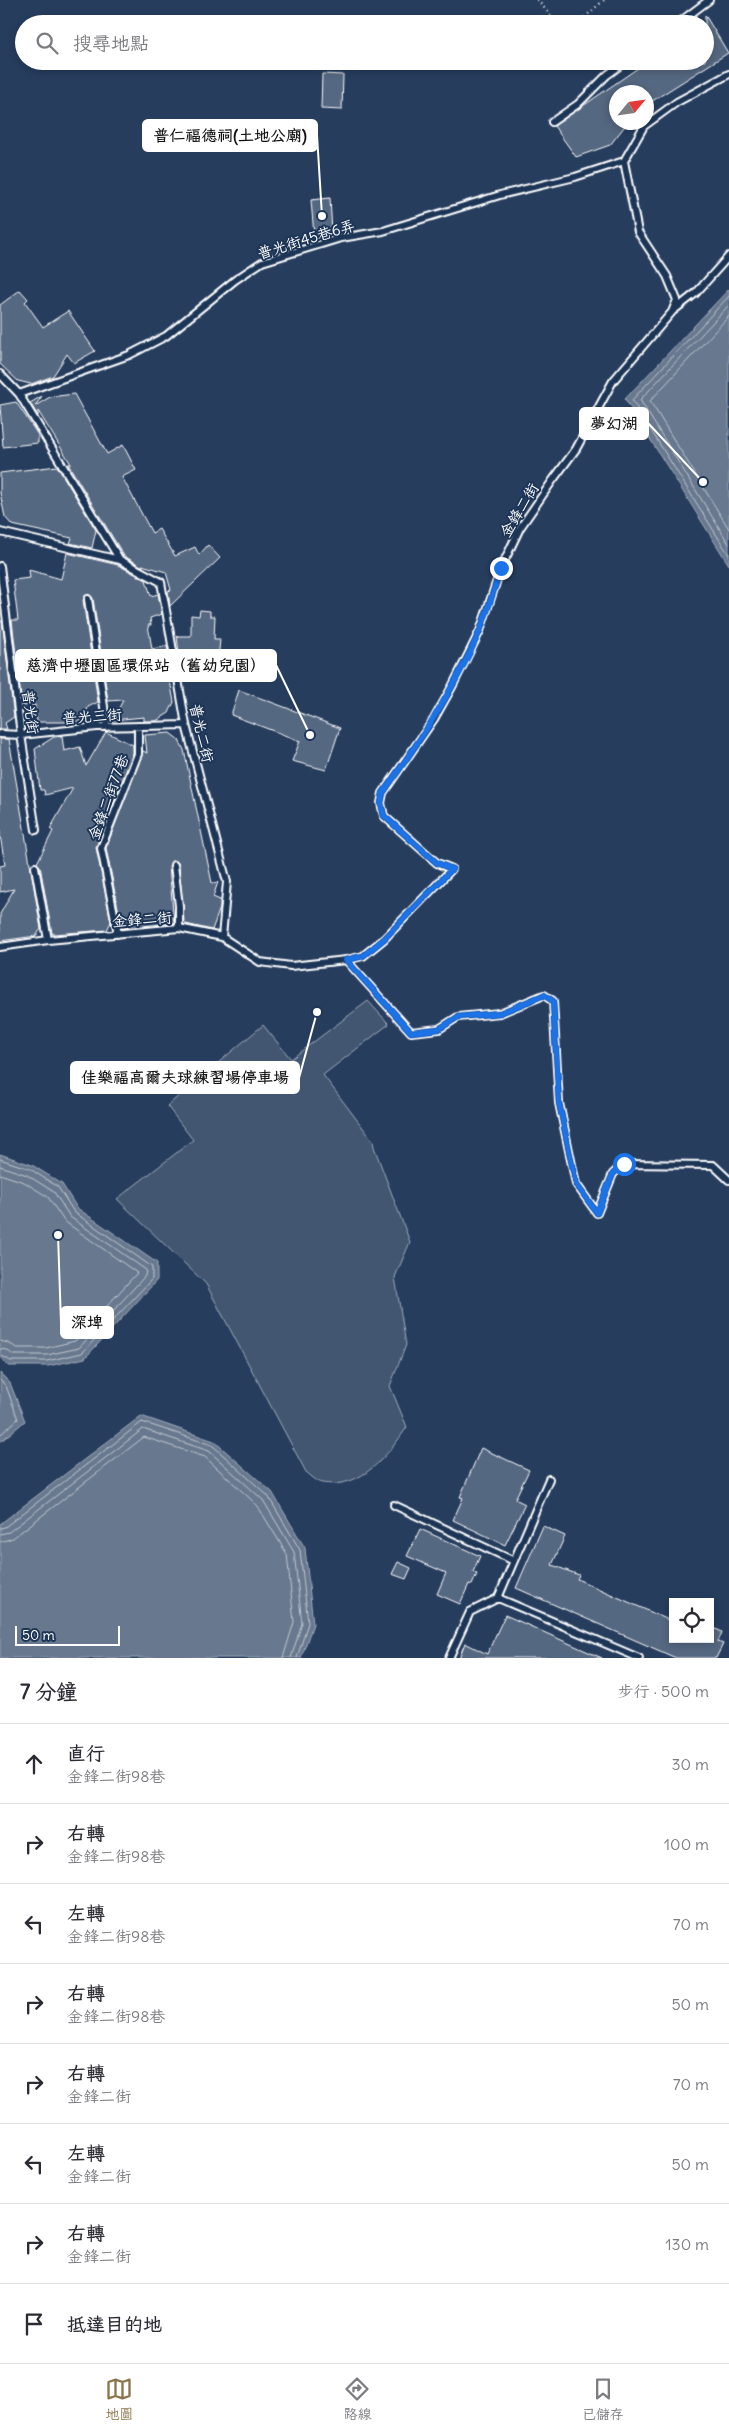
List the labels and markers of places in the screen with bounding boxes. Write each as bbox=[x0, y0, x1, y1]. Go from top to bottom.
callout: 普仁福德祠(土地公廟) bbox=[143, 120, 317, 151]
callout: 夢幻湖 bbox=[580, 408, 648, 439]
callout: 慈濟中壢園區環保站（舊幼兒園） bbox=[16, 650, 276, 681]
callout: 佳樂福高爾夫球練習場停車場 bbox=[71, 1062, 299, 1093]
callout: 深埤 bbox=[61, 1307, 113, 1338]

